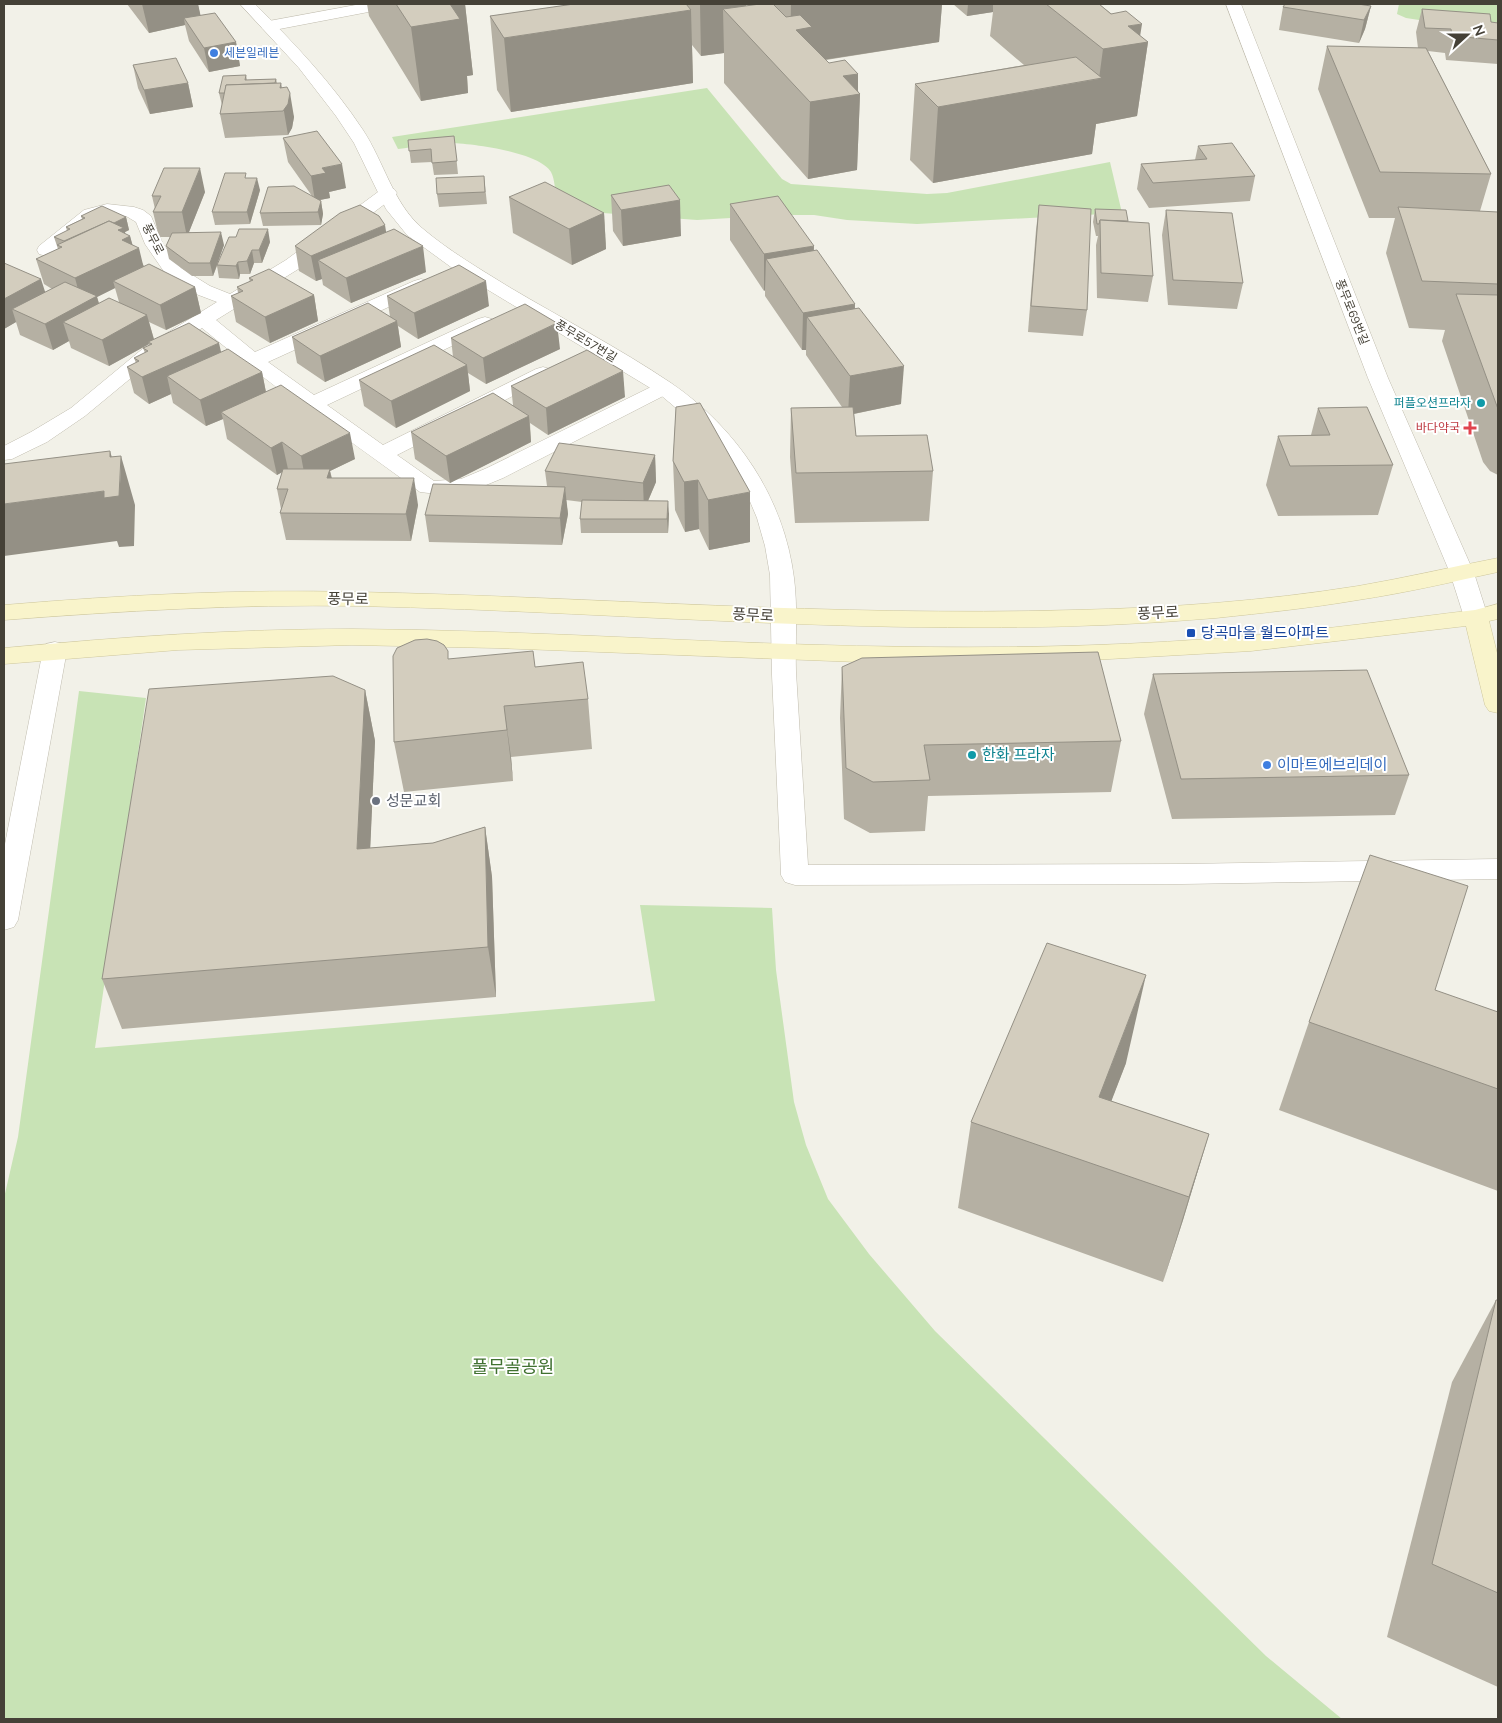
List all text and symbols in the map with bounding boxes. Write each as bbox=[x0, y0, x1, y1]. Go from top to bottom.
north arrow bbox=[1442, 10, 1492, 60]
text: N bbox=[1468, 22, 1489, 39]
place label: 세븐일레븐 bbox=[224, 45, 279, 61]
marker: 세븐일레븐 bbox=[208, 47, 220, 59]
street label: 풍무로 bbox=[138, 221, 168, 257]
street label: 풍무로69번길 bbox=[1332, 277, 1372, 347]
street label: 풍무로57번길 bbox=[552, 316, 620, 366]
place label: 퍼플오션프라자 bbox=[1394, 395, 1471, 411]
marker: 퍼플오션프라자 bbox=[1475, 397, 1487, 409]
place label: 바다약국 bbox=[1416, 420, 1460, 436]
marker: 바다약국 bbox=[1464, 422, 1476, 434]
street label: 풍무로 bbox=[327, 589, 369, 609]
street label: 풍무로 bbox=[1137, 602, 1179, 624]
street label: 풍무로 bbox=[732, 604, 774, 626]
place label: 당곡마을 월드아파트 bbox=[1201, 623, 1329, 643]
marker: 당곡마을 월드아파트 bbox=[1185, 627, 1197, 639]
place label: 한화 프라자 bbox=[982, 745, 1055, 765]
marker: 한화 프라자 bbox=[966, 749, 978, 761]
place label: 이마트에브리데이 bbox=[1277, 755, 1387, 775]
marker: 이마트에브리데이 bbox=[1261, 759, 1273, 771]
place label: 성문교회 bbox=[386, 791, 441, 811]
marker: 성문교회 bbox=[370, 795, 382, 807]
park label: 풀무골공원 bbox=[472, 1355, 554, 1379]

